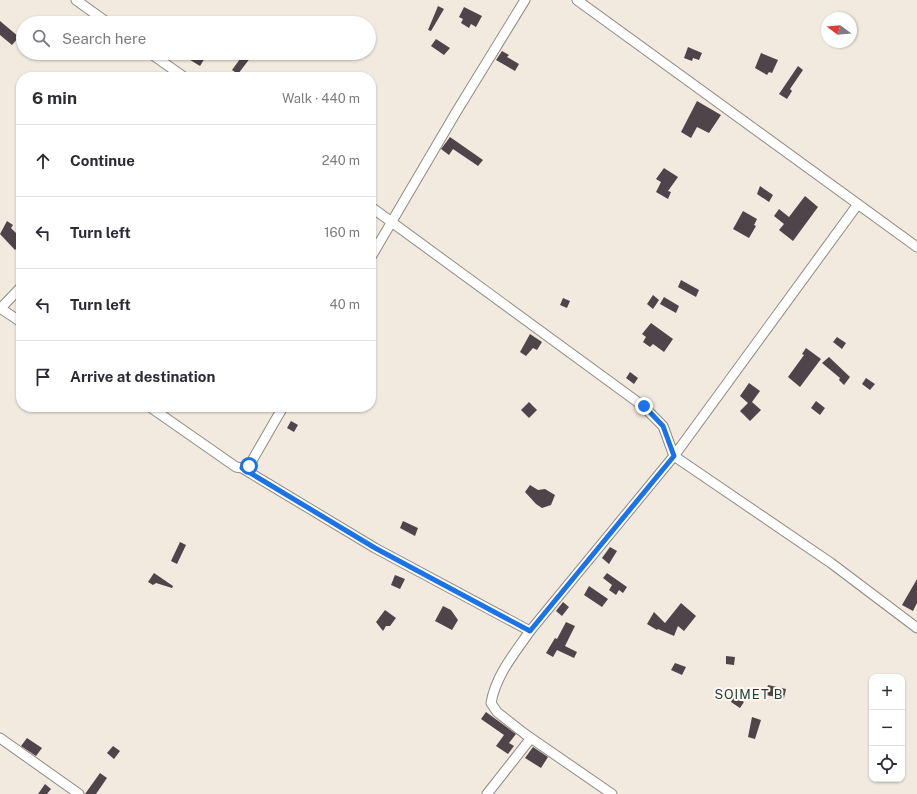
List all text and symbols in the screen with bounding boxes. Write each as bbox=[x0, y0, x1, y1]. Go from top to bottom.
north arrow bbox=[821, 12, 857, 48]
search box bbox=[16, 16, 376, 60]
icon: search bbox=[30, 27, 52, 49]
text: Search here bbox=[62, 30, 146, 47]
text: 6 min bbox=[32, 88, 77, 108]
text: Walk · 440 m bbox=[282, 91, 360, 106]
icon: ahead bbox=[32, 150, 54, 172]
text: Continue bbox=[70, 152, 135, 169]
text: 240 m bbox=[322, 153, 360, 168]
icon: left bbox=[32, 222, 54, 244]
text: Turn left bbox=[70, 224, 131, 241]
text: 160 m bbox=[324, 225, 360, 240]
icon: left bbox=[32, 294, 54, 316]
text: Turn left bbox=[70, 296, 131, 313]
text: 40 m bbox=[329, 297, 360, 312]
icon: arrive bbox=[32, 366, 54, 388]
text: Arrive at destination bbox=[70, 368, 215, 385]
route end bbox=[635, 397, 653, 415]
route start bbox=[240, 457, 258, 475]
map controls bbox=[869, 674, 905, 782]
button: + bbox=[869, 674, 905, 710]
district label: SOIMET B bbox=[714, 687, 784, 702]
button: − bbox=[869, 710, 905, 746]
button: locate bbox=[869, 746, 905, 782]

